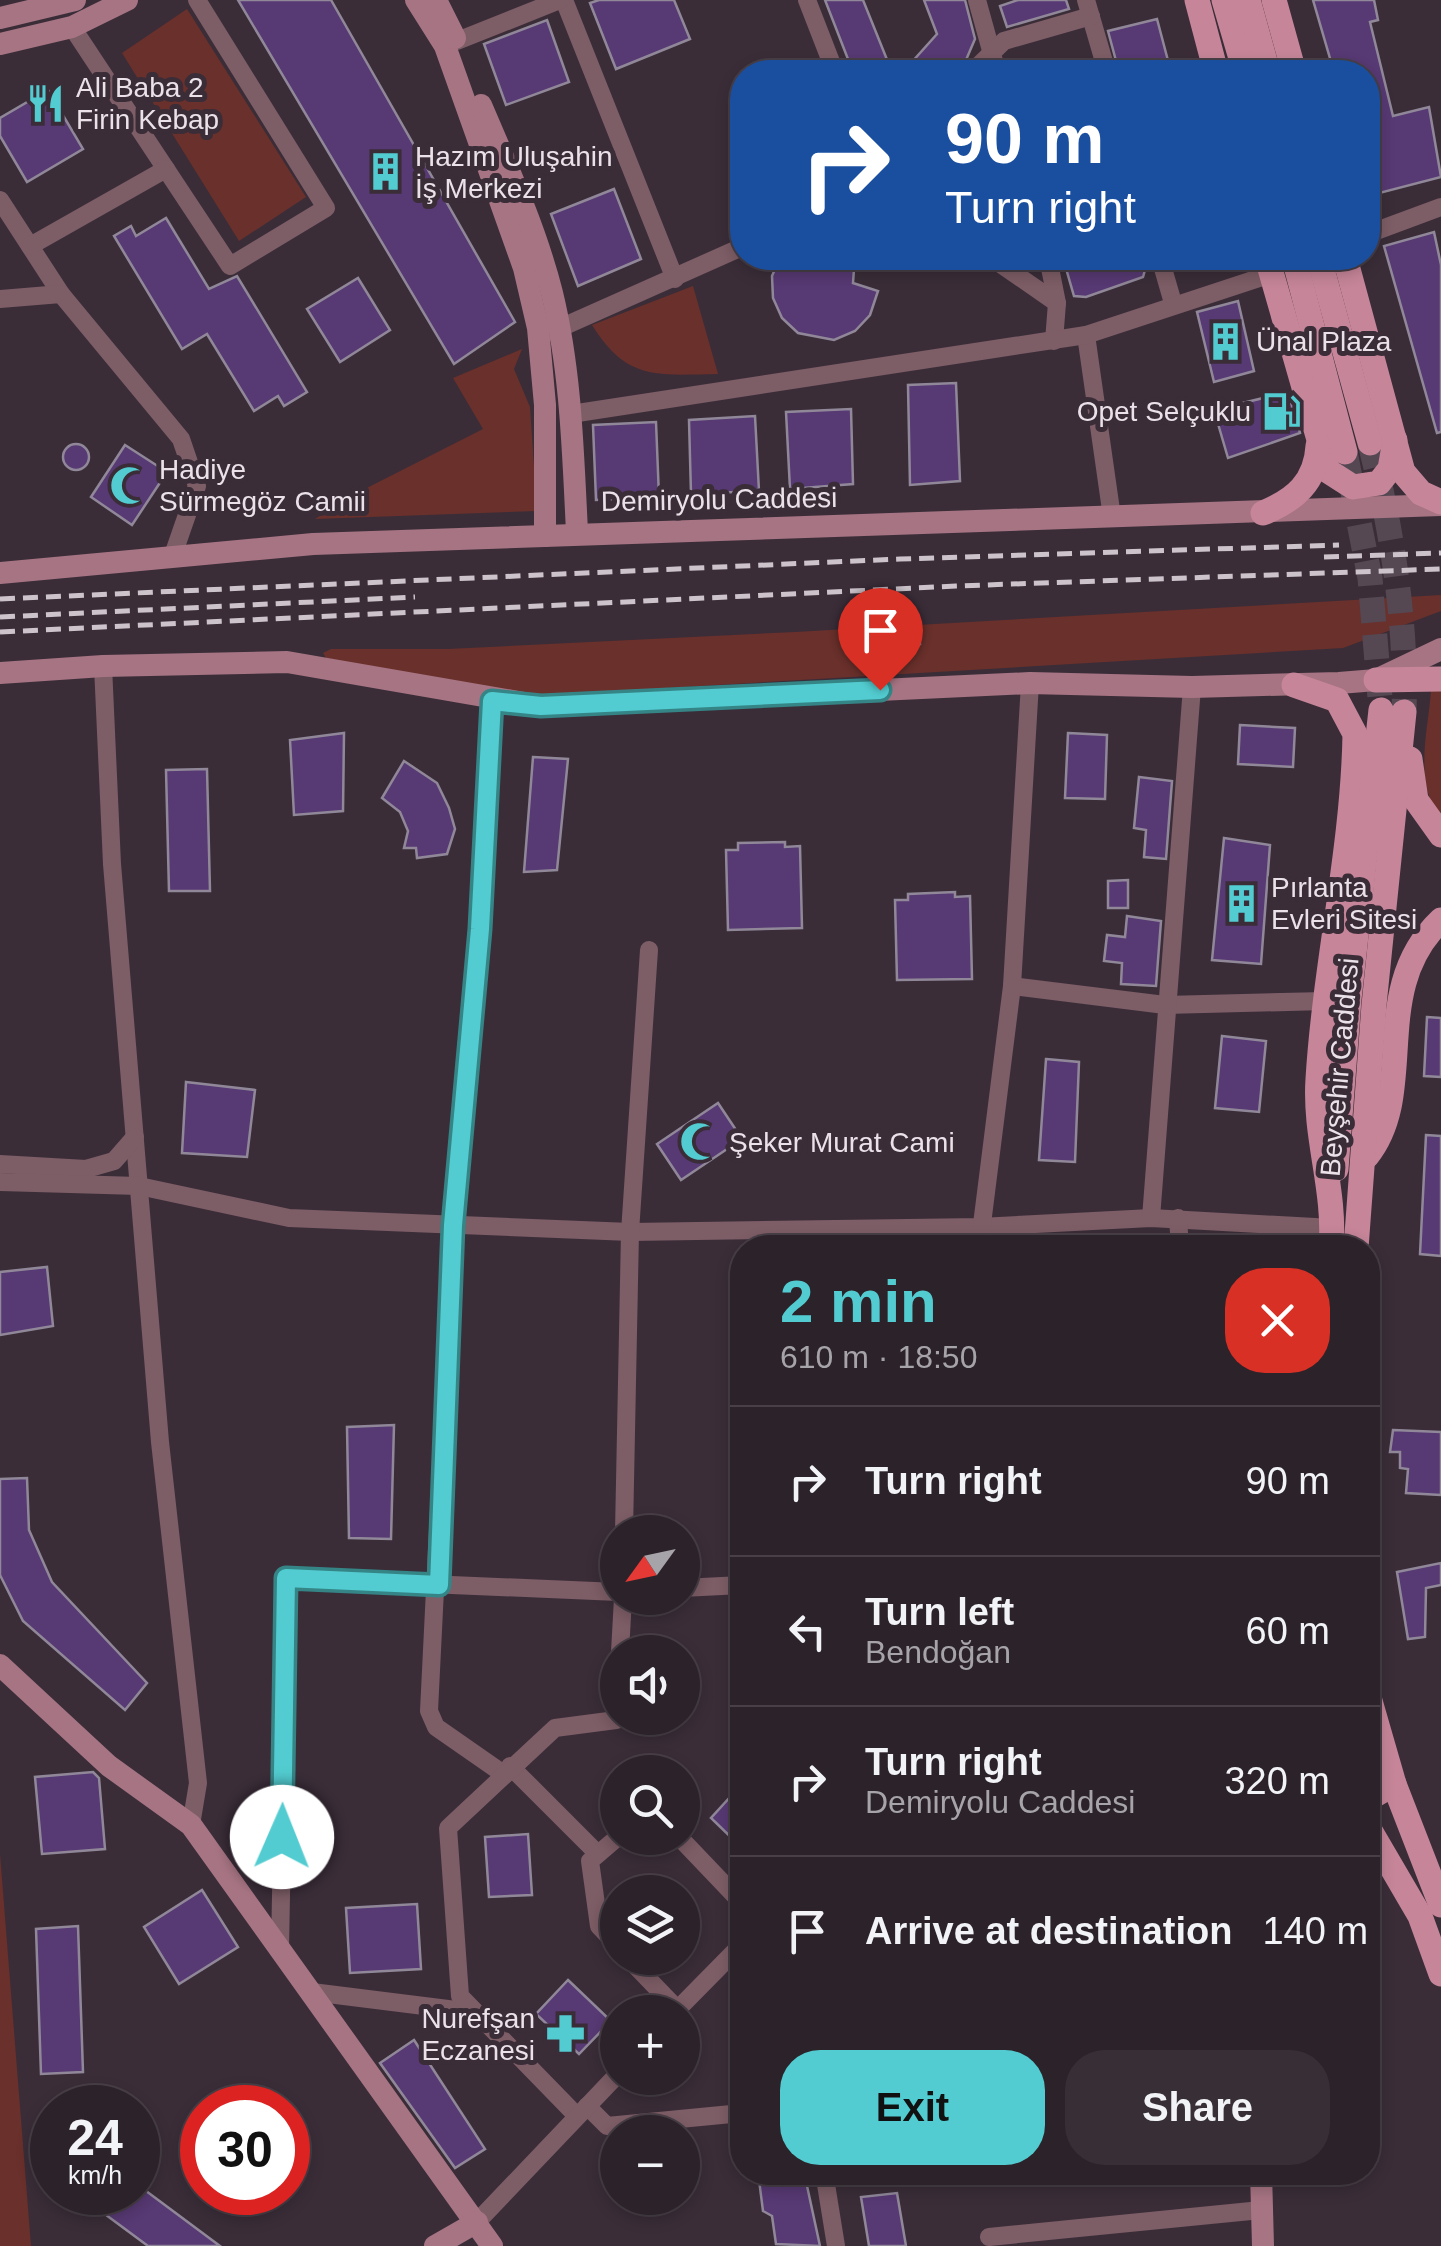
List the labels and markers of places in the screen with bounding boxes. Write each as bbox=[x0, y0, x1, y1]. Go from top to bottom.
place label: Ali Baba 2 Firin Kebap bbox=[76, 72, 219, 135]
restaurant icon: Ali Baba 2 Firin Kebap bbox=[25, 82, 67, 124]
place label: Hazım Uluşahin İş Merkezi bbox=[415, 141, 613, 204]
building icon: Hazım Uluşahin İş Merkezi bbox=[364, 151, 406, 193]
building icon: Ünal Plaza bbox=[1205, 320, 1247, 362]
place label: Ünal Plaza bbox=[1256, 326, 1392, 357]
fuel station icon: Opet Selçuklu bbox=[1260, 390, 1302, 432]
place label: Opet Selçuklu bbox=[1077, 396, 1251, 427]
place label: Hadiye Sürmegöz Camii bbox=[159, 454, 366, 517]
mosque icon: Hadiye Sürmegöz Camii bbox=[108, 464, 150, 506]
pin bbox=[838, 588, 923, 691]
place label: Pırlanta Evleri Sitesi bbox=[1271, 872, 1417, 935]
building icon: Pırlanta Evleri Sitesi bbox=[1220, 882, 1262, 924]
mosque icon: Şeker Murat Cami bbox=[678, 1121, 720, 1163]
place label: Şeker Murat Cami bbox=[729, 1127, 955, 1158]
place label: Nurefşan Eczanesi bbox=[421, 2003, 535, 2066]
pharmacy icon: Nurefşan Eczanesi bbox=[544, 2013, 586, 2055]

